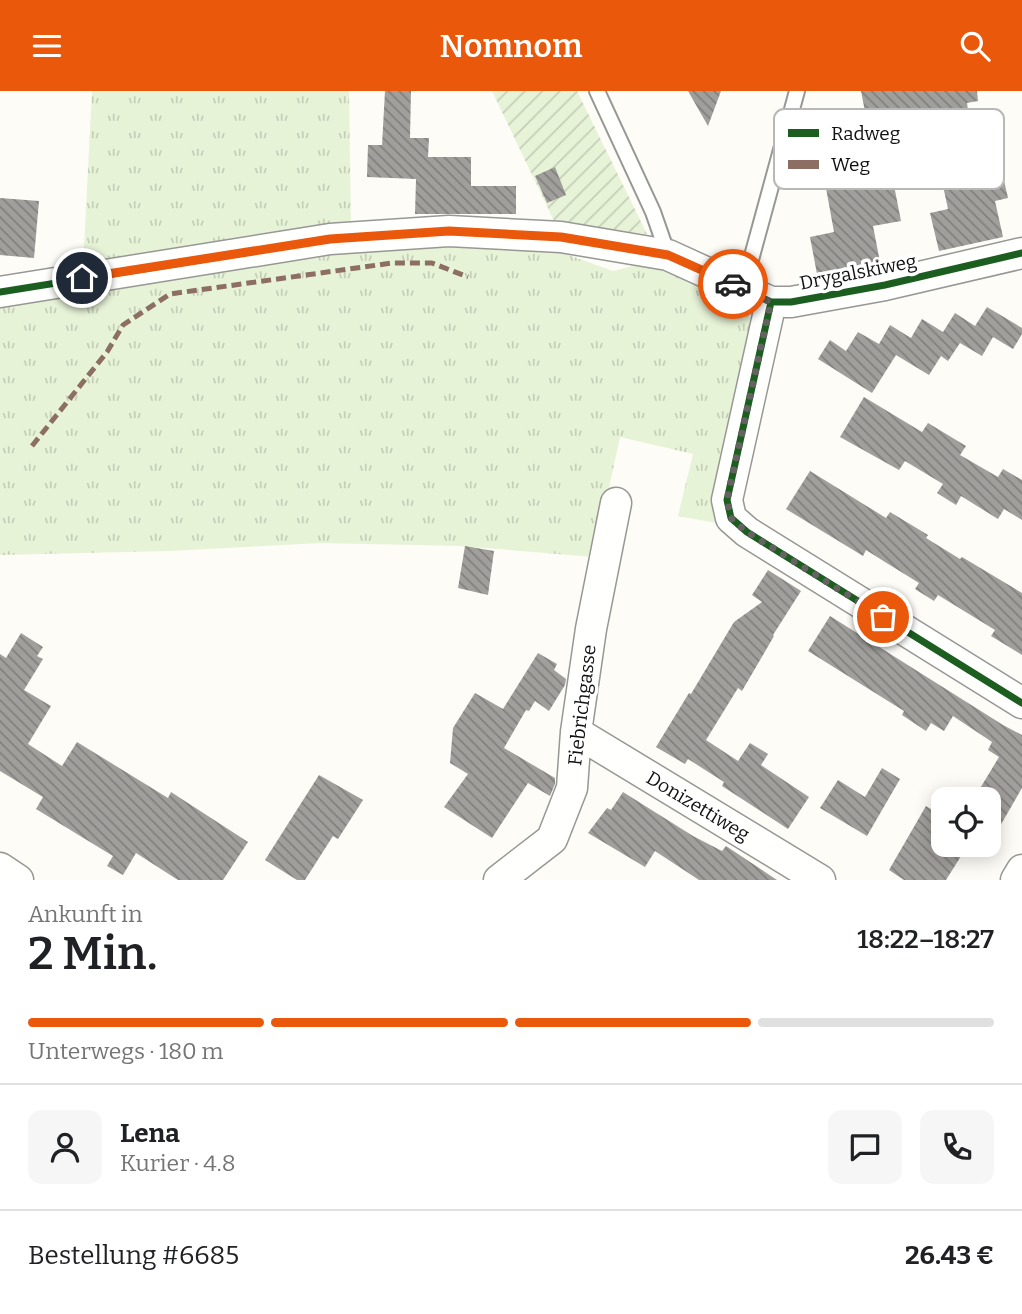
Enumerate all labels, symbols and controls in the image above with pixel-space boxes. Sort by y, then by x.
icon: menu [28,27,66,65]
text: Nomnom [440,27,582,65]
icon: search [956,27,994,65]
legend [774,109,1004,189]
text: Radweg [831,122,901,145]
text: Weg [831,153,870,176]
pin [52,248,112,308]
courier [698,249,768,319]
street label: Drygalskiweg [798,249,919,295]
icon: home [63,259,101,297]
icon: car [714,265,752,303]
pin [853,587,913,647]
icon: bag [864,598,902,636]
street label: Fiebrichgasse [563,643,601,767]
street label: Donizettiweg [642,766,754,846]
map controls [931,787,1001,857]
button: locate [931,787,1001,857]
text: Ankunft in [28,900,143,928]
text: 18:22–18:27 [857,924,994,955]
text: 2 Min. [28,926,157,981]
text: Unterwegs · 180 m [28,1037,223,1065]
button: person [28,1110,102,1184]
button: chat [828,1110,902,1184]
button: phone [920,1110,994,1184]
text: Lena [120,1118,180,1149]
text: Kurier · 4.8 [120,1149,235,1177]
text: Bestellung #6685 [28,1240,239,1271]
text: 26.43 € [905,1240,994,1271]

